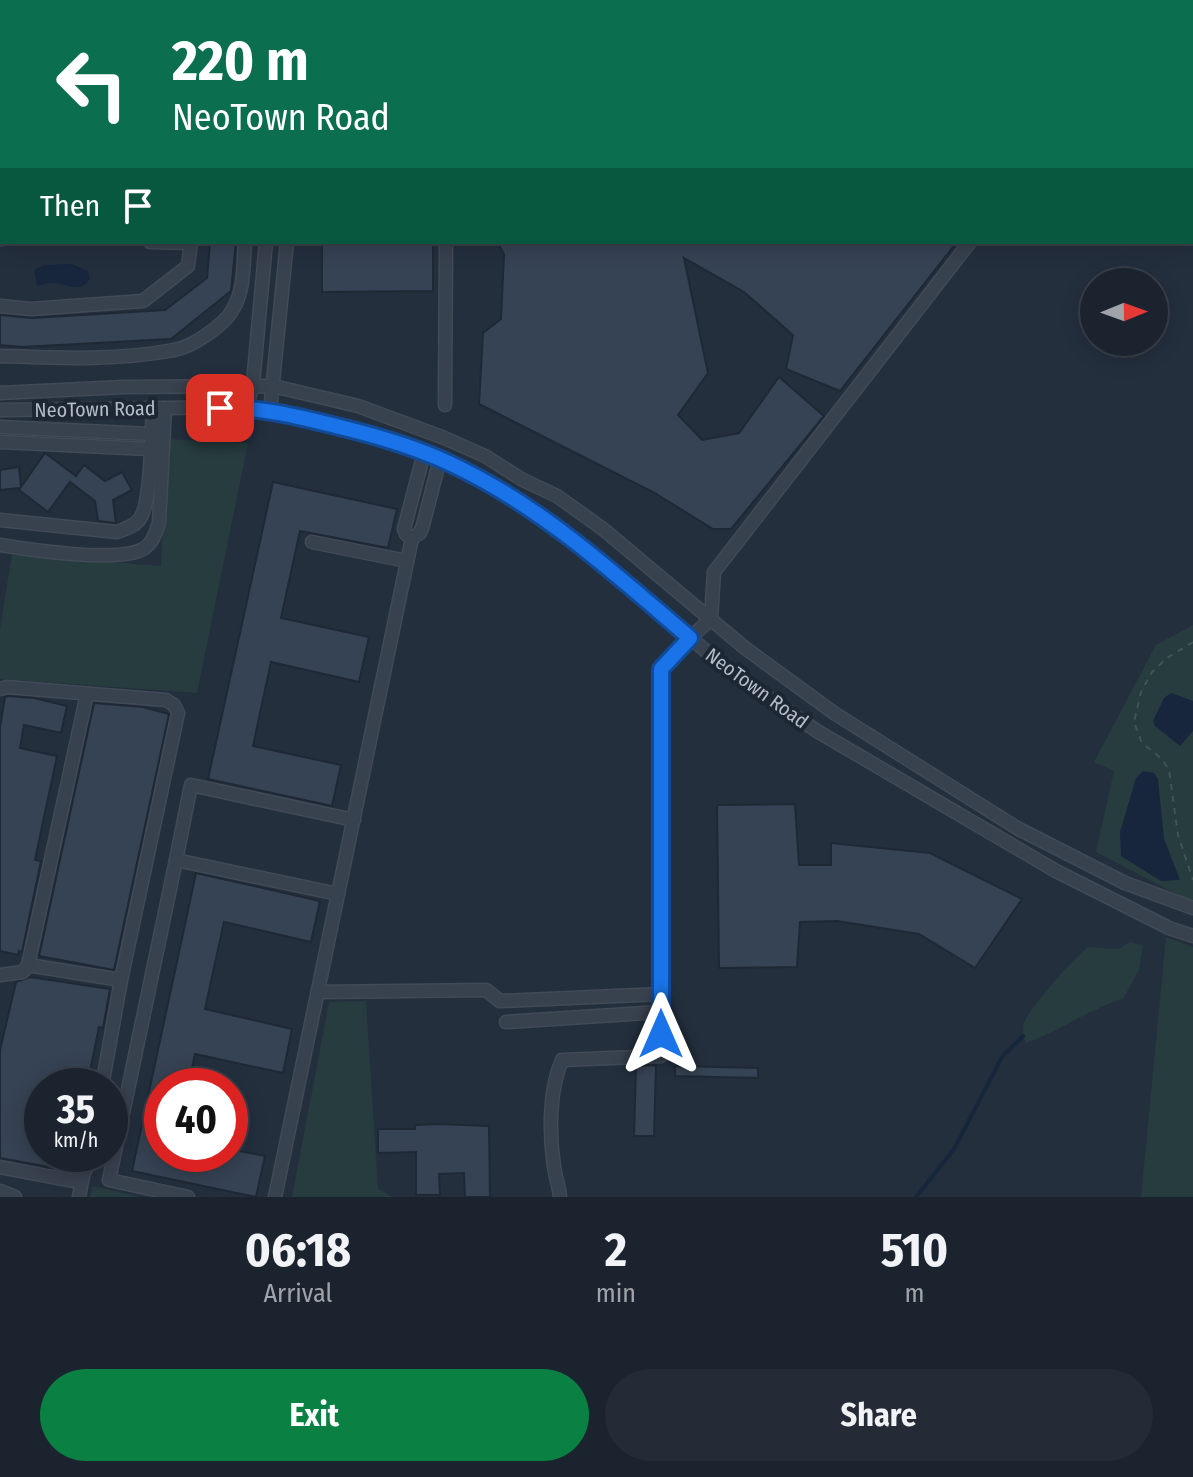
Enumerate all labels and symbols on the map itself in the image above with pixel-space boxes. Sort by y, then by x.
north arrow [1080,268,1168,356]
pin [186,374,254,442]
street label: NeoTown Road [34,396,156,422]
street label: NeoTown Road [701,643,813,733]
position arrow [619,992,703,1076]
speed limit sign: 40 [144,1068,248,1172]

